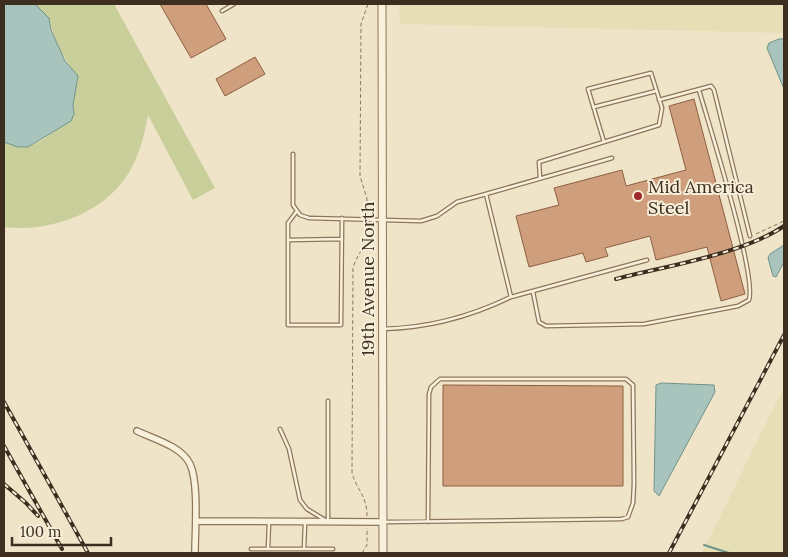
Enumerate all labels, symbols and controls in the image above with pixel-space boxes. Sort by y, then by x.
place label: Mid America Steel [648,175,754,219]
marker: Mid America Steel [632,190,644,202]
street label: 19th Avenue North [356,201,379,357]
scale bar [12,514,111,546]
text: 100 m [20,522,61,541]

